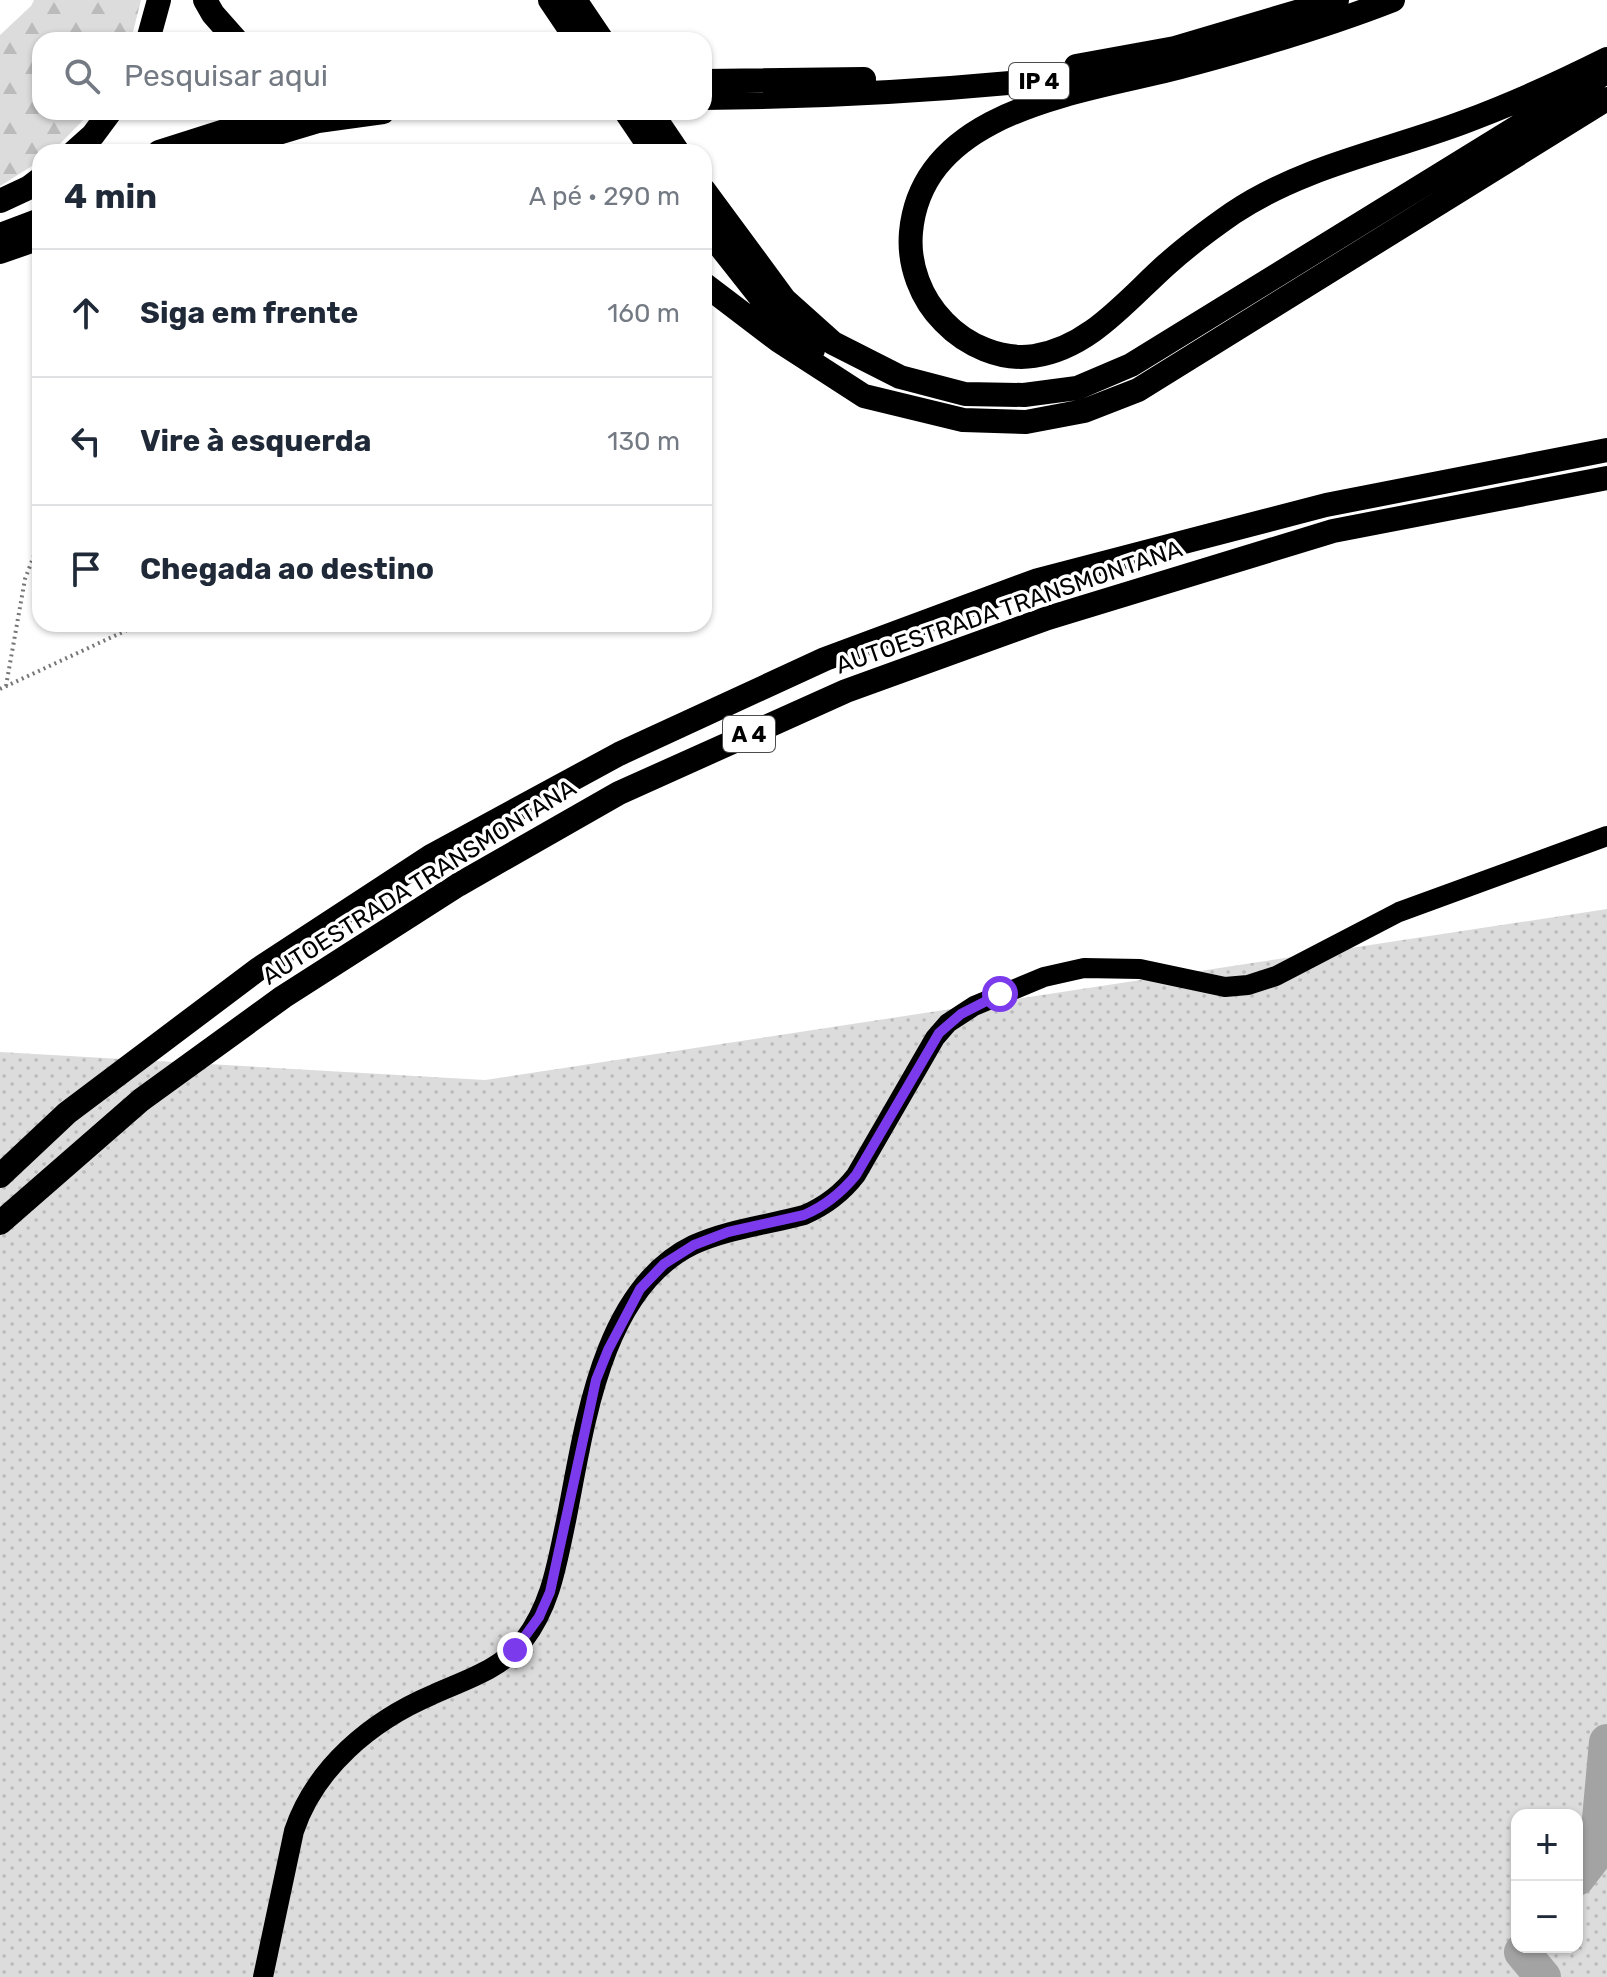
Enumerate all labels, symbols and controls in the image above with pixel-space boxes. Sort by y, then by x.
search box [32,32,712,120]
icon: search [60,54,104,98]
text: Pesquisar aqui [124,58,328,94]
road number: IP 4 [1009,63,1069,99]
text: 4 min [64,176,157,217]
text: A pé · 290 m [529,181,680,212]
icon: ahead [64,291,108,335]
text: Siga em frente [140,295,358,331]
text: 160 m [607,298,680,329]
icon: left [64,419,108,463]
text: Vire à esquerda [140,423,371,459]
text: 130 m [607,426,680,457]
street label: AUTOESTRADA TRANSMONTANA [832,534,1186,680]
icon: arrive [64,547,108,591]
text: Chegada ao destino [140,551,434,587]
road number: A 4 [723,716,775,752]
street label: AUTOESTRADA TRANSMONTANA [257,774,581,990]
route start [982,976,1018,1012]
route end [497,1632,533,1668]
map controls [1511,1809,1583,1953]
button: + [1511,1809,1583,1881]
button: − [1511,1881,1583,1953]

